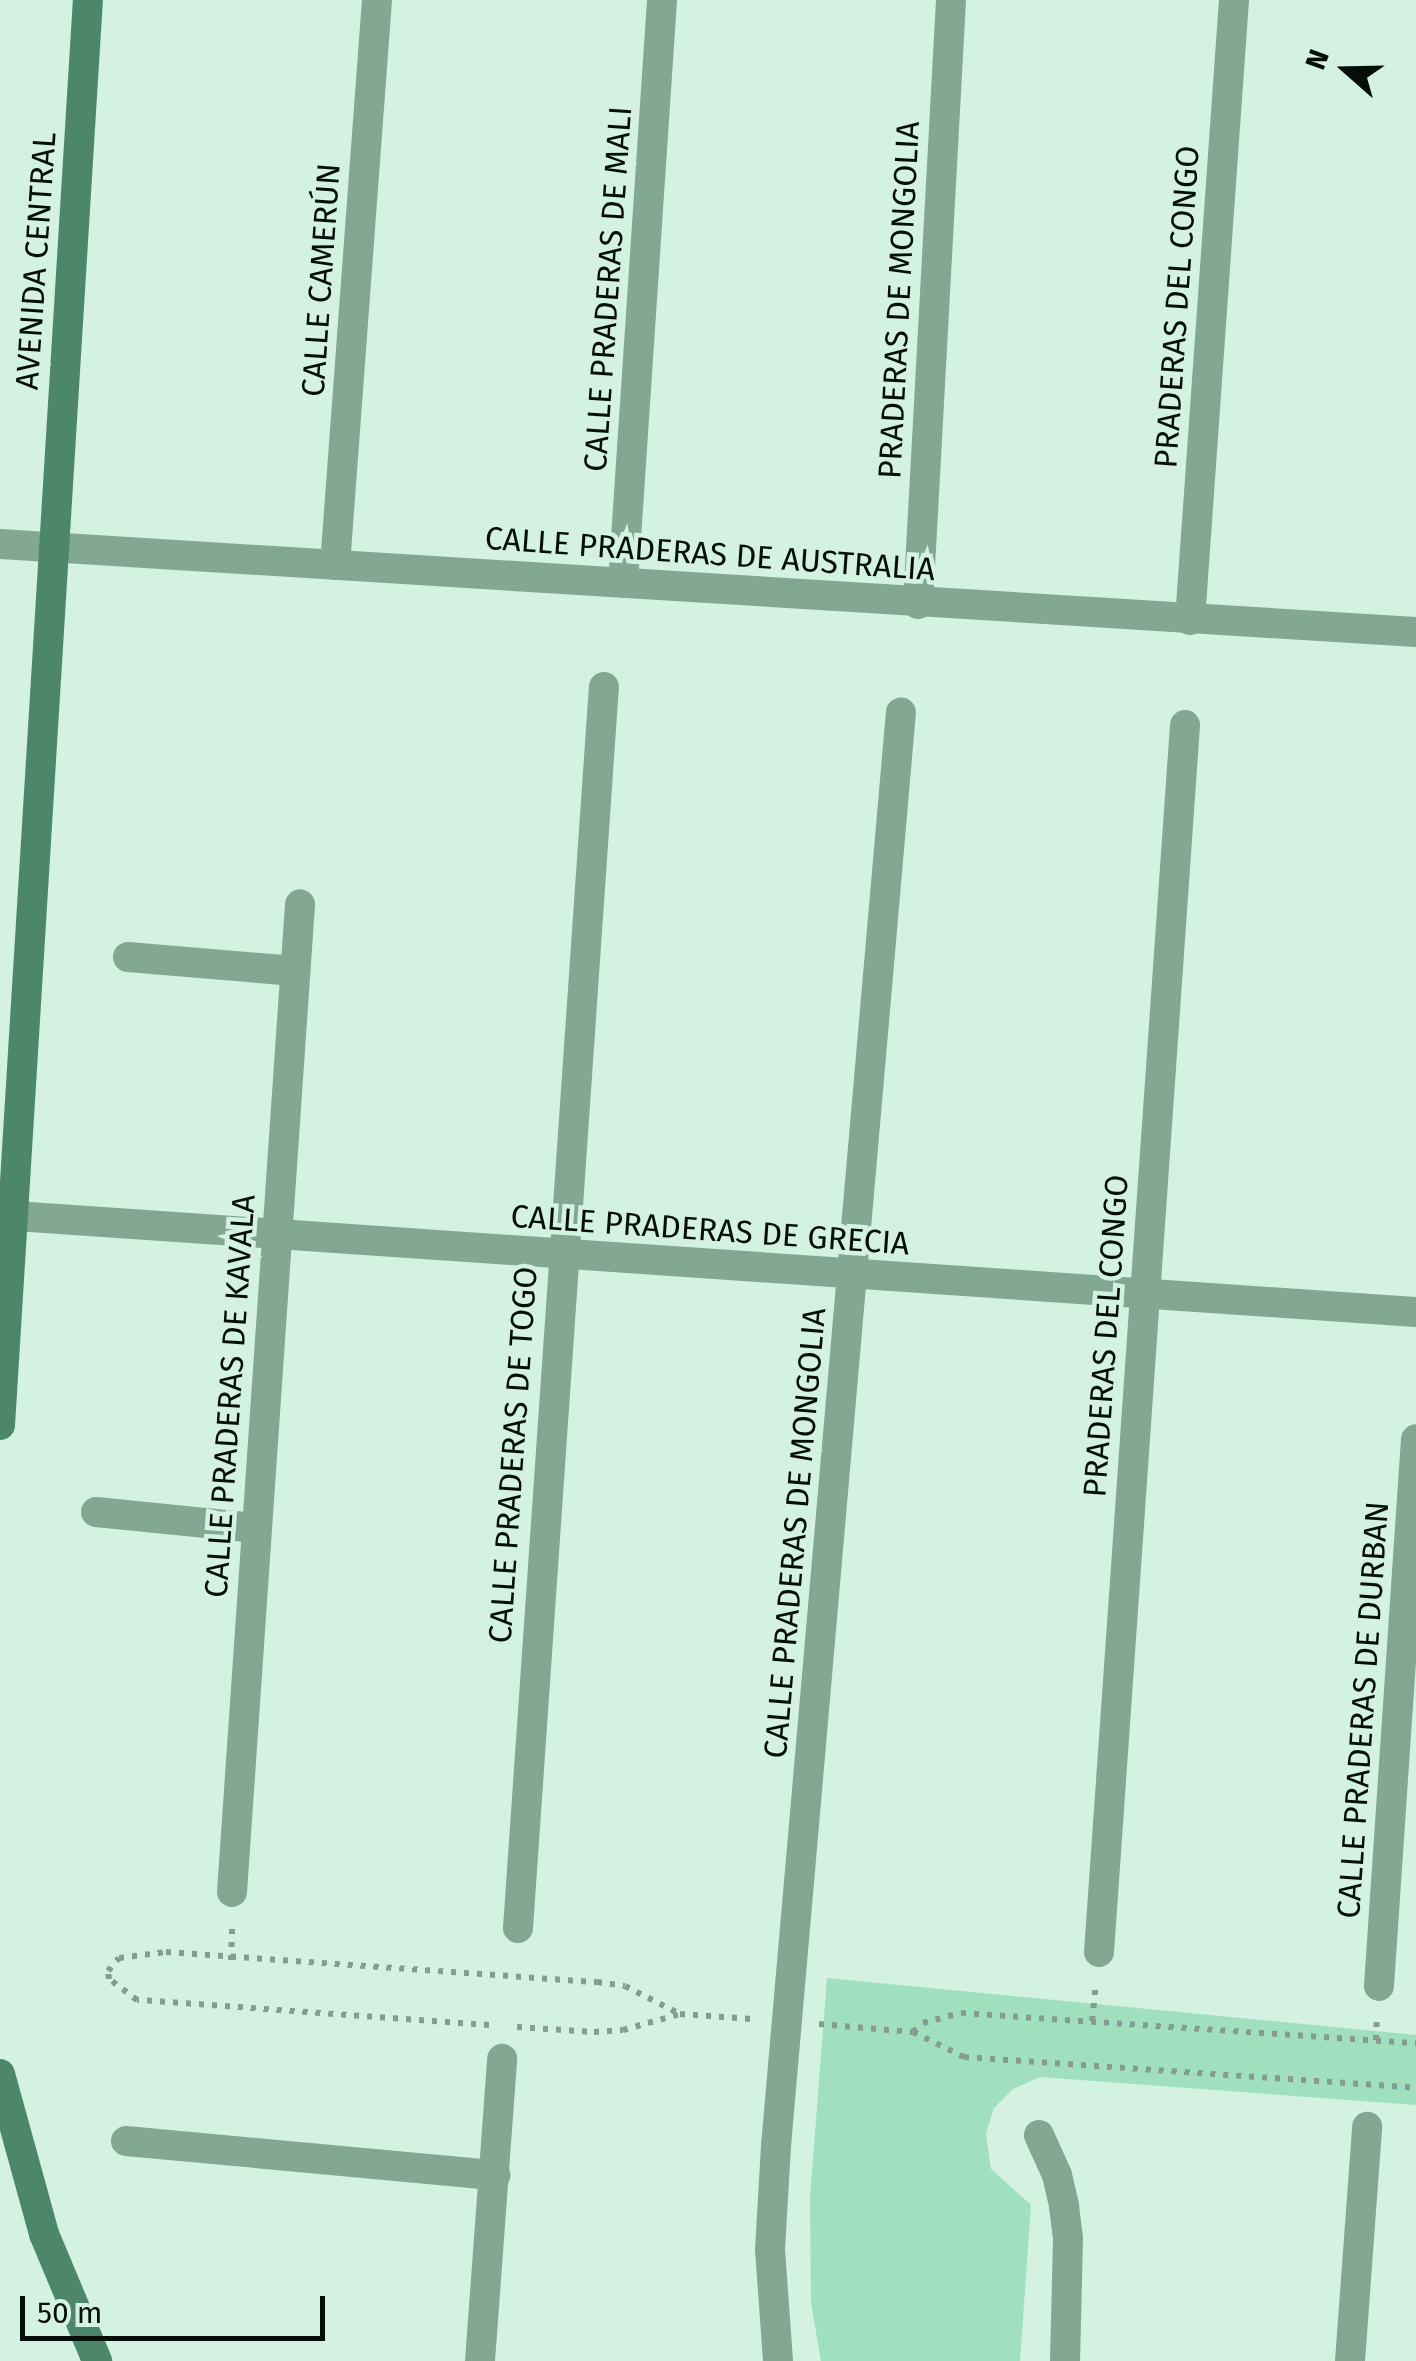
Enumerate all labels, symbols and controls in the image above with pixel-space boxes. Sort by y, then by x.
north arrow [1296,20,1396,120]
text: N [1299,45,1336,74]
street label: CALLE PRADERAS DE MALI [576,105,640,473]
street label: PRADERAS DE MONGOLIA [870,120,928,480]
street label: AVENIDA CENTRAL [8,131,64,391]
street label: PRADERAS DEL CONGO [1147,144,1207,470]
street label: CALLE CAMERÚN [294,162,348,398]
street label: CALLE PRADERAS DE AUSTRALIA [484,519,936,589]
street label: PRADERAS DEL CONGO [1076,1173,1136,1499]
street label: CALLE PRADERAS DE KAVALA [197,1193,263,1599]
street label: CALLE PRADERAS DE GRECIA [509,1197,911,1263]
street label: CALLE PRADERAS DE TOGO [481,1265,545,1645]
street label: CALLE PRADERAS DE MONGOLIA [756,1306,834,1760]
street label: CALLE PRADERAS DE DURBAN [1329,1500,1397,1920]
scale bar [25,2276,330,2338]
text: 50 m [37,2295,102,2331]

